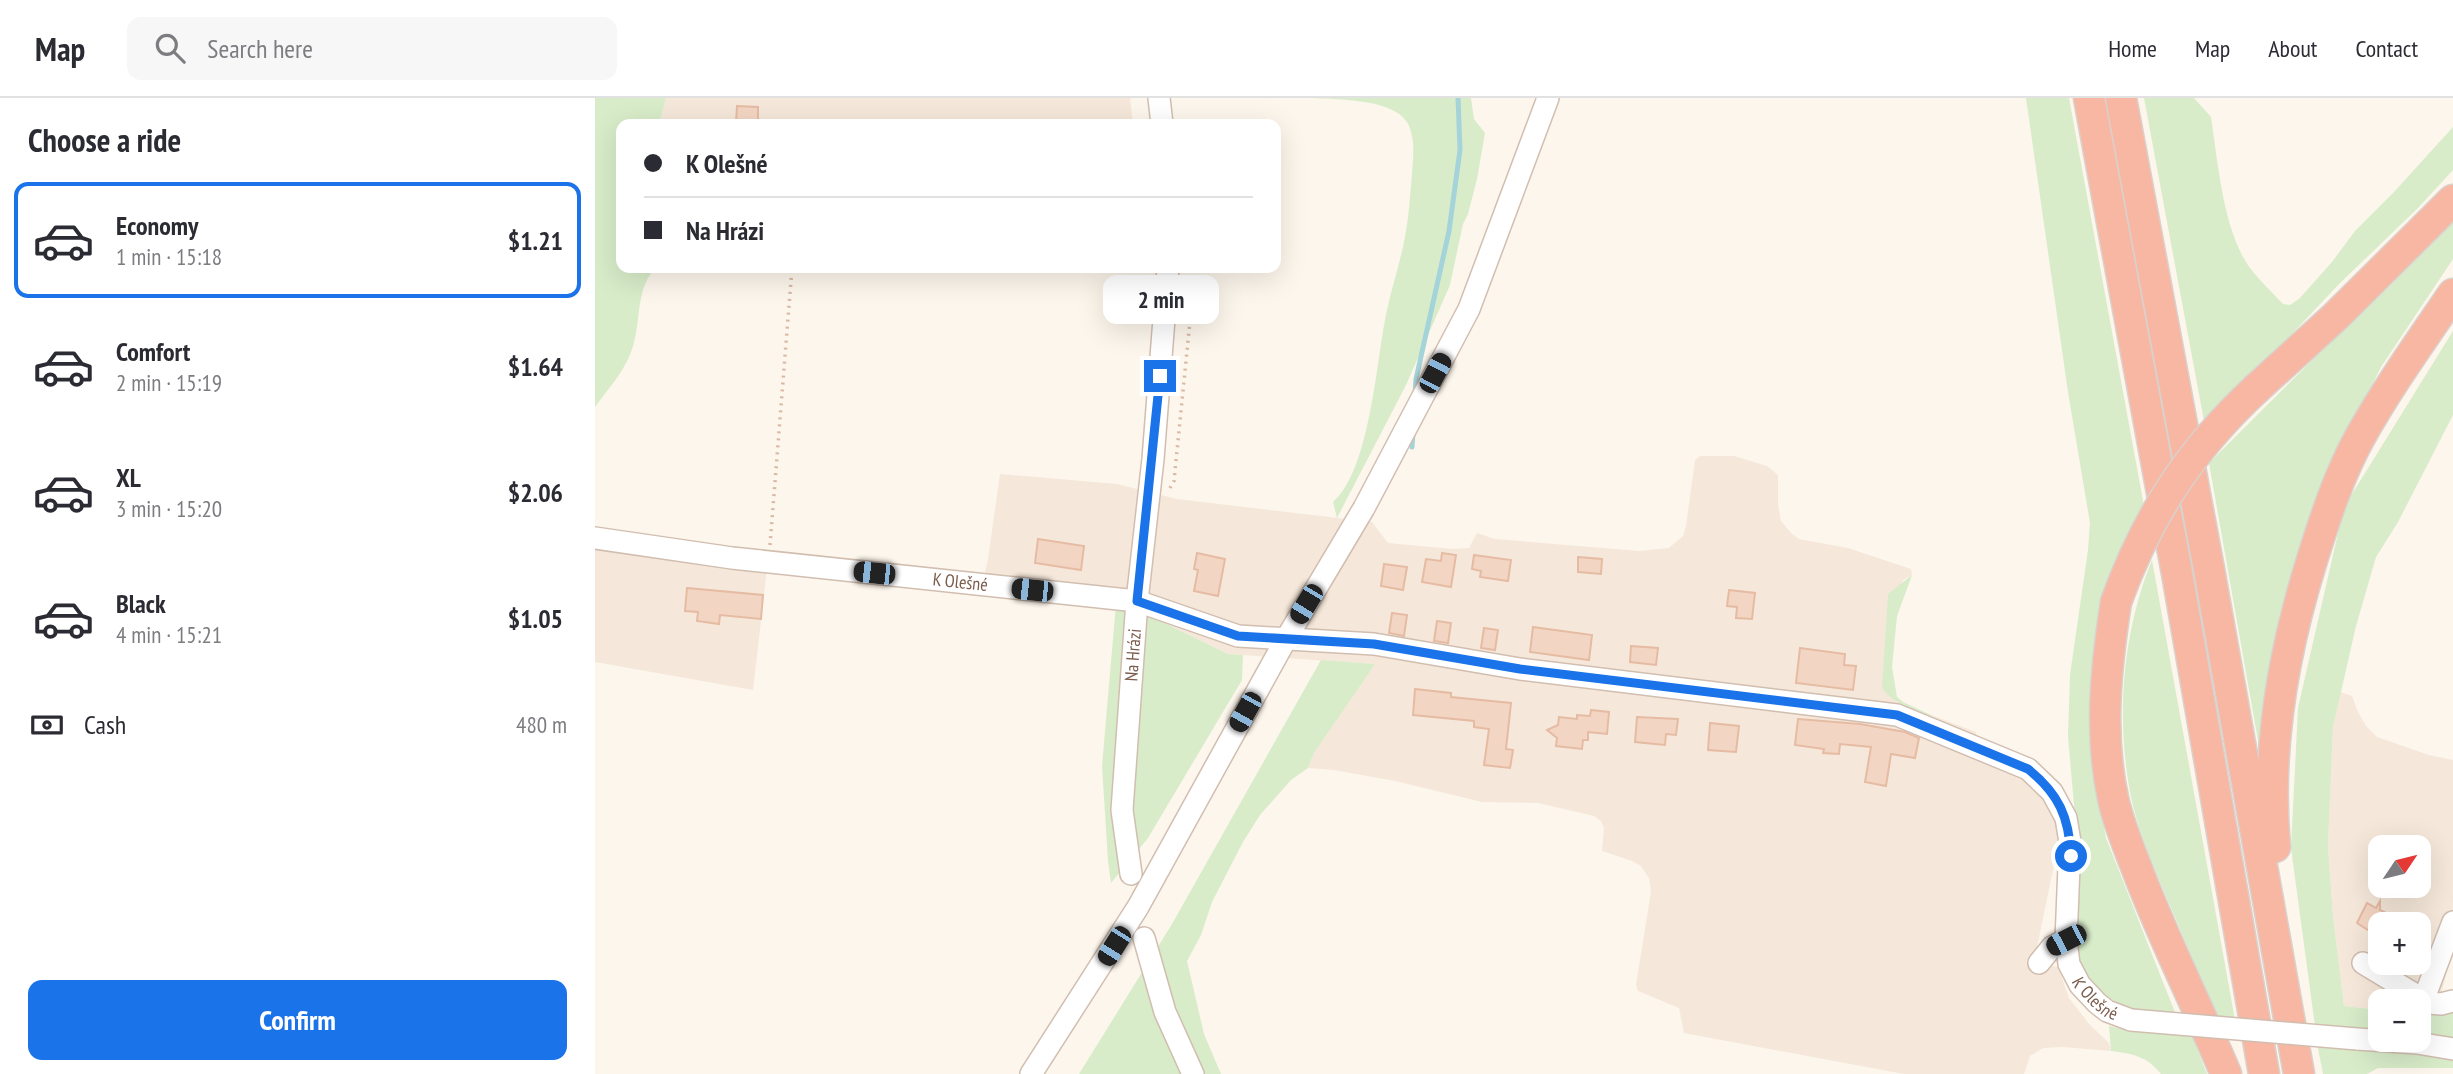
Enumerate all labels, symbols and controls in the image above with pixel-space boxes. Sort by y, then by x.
search box [127,17,617,80]
text: Map [35,27,85,70]
icon: search [151,29,189,67]
text: Search here [207,32,313,65]
text: Home [2108,33,2157,64]
text: Map [2195,33,2230,64]
text: About [2268,33,2317,64]
text: Contact [2355,33,2418,64]
text: Choose a ride [28,119,181,161]
text: K Olešné [686,147,768,180]
icon: car [32,209,95,272]
text: Economy [116,209,198,242]
text: Na Hrázi [686,214,764,247]
text: $1.21 [508,224,563,257]
text: 1 min · 15:18 [116,242,222,271]
callout: 2 min [1102,274,1218,324]
text: 2 min [1138,285,1184,314]
icon: car [32,335,95,398]
text: Comfort [116,335,190,368]
text: $1.64 [508,350,563,383]
car [1416,350,1455,396]
route end [1144,360,1176,392]
text: 2 min · 15:19 [116,368,222,397]
icon: car [32,461,95,524]
text: XL [116,461,141,494]
text: $2.06 [508,476,563,509]
text: 3 min · 15:20 [116,494,222,523]
car [853,560,896,586]
street label: K Olešné [932,567,989,596]
car [1011,577,1054,603]
car [1287,581,1326,627]
icon: car [32,587,95,650]
text: Black [116,587,166,620]
text: $1.05 [508,602,563,635]
text: 4 min · 15:21 [116,620,222,649]
street label: Na Hrázi [1119,628,1146,682]
car [1226,689,1265,735]
icon: cash [28,706,66,744]
text: Cash [84,708,126,741]
text: 480 m [516,710,567,739]
north arrow [2368,835,2431,898]
map controls [2368,835,2431,1052]
route start [2055,840,2087,872]
button: + [2368,912,2431,975]
car [2043,921,2090,959]
car [1094,923,1135,969]
street label: K Olešné [2067,973,2121,1025]
button: Confirm [28,980,567,1060]
button: − [2368,989,2431,1052]

